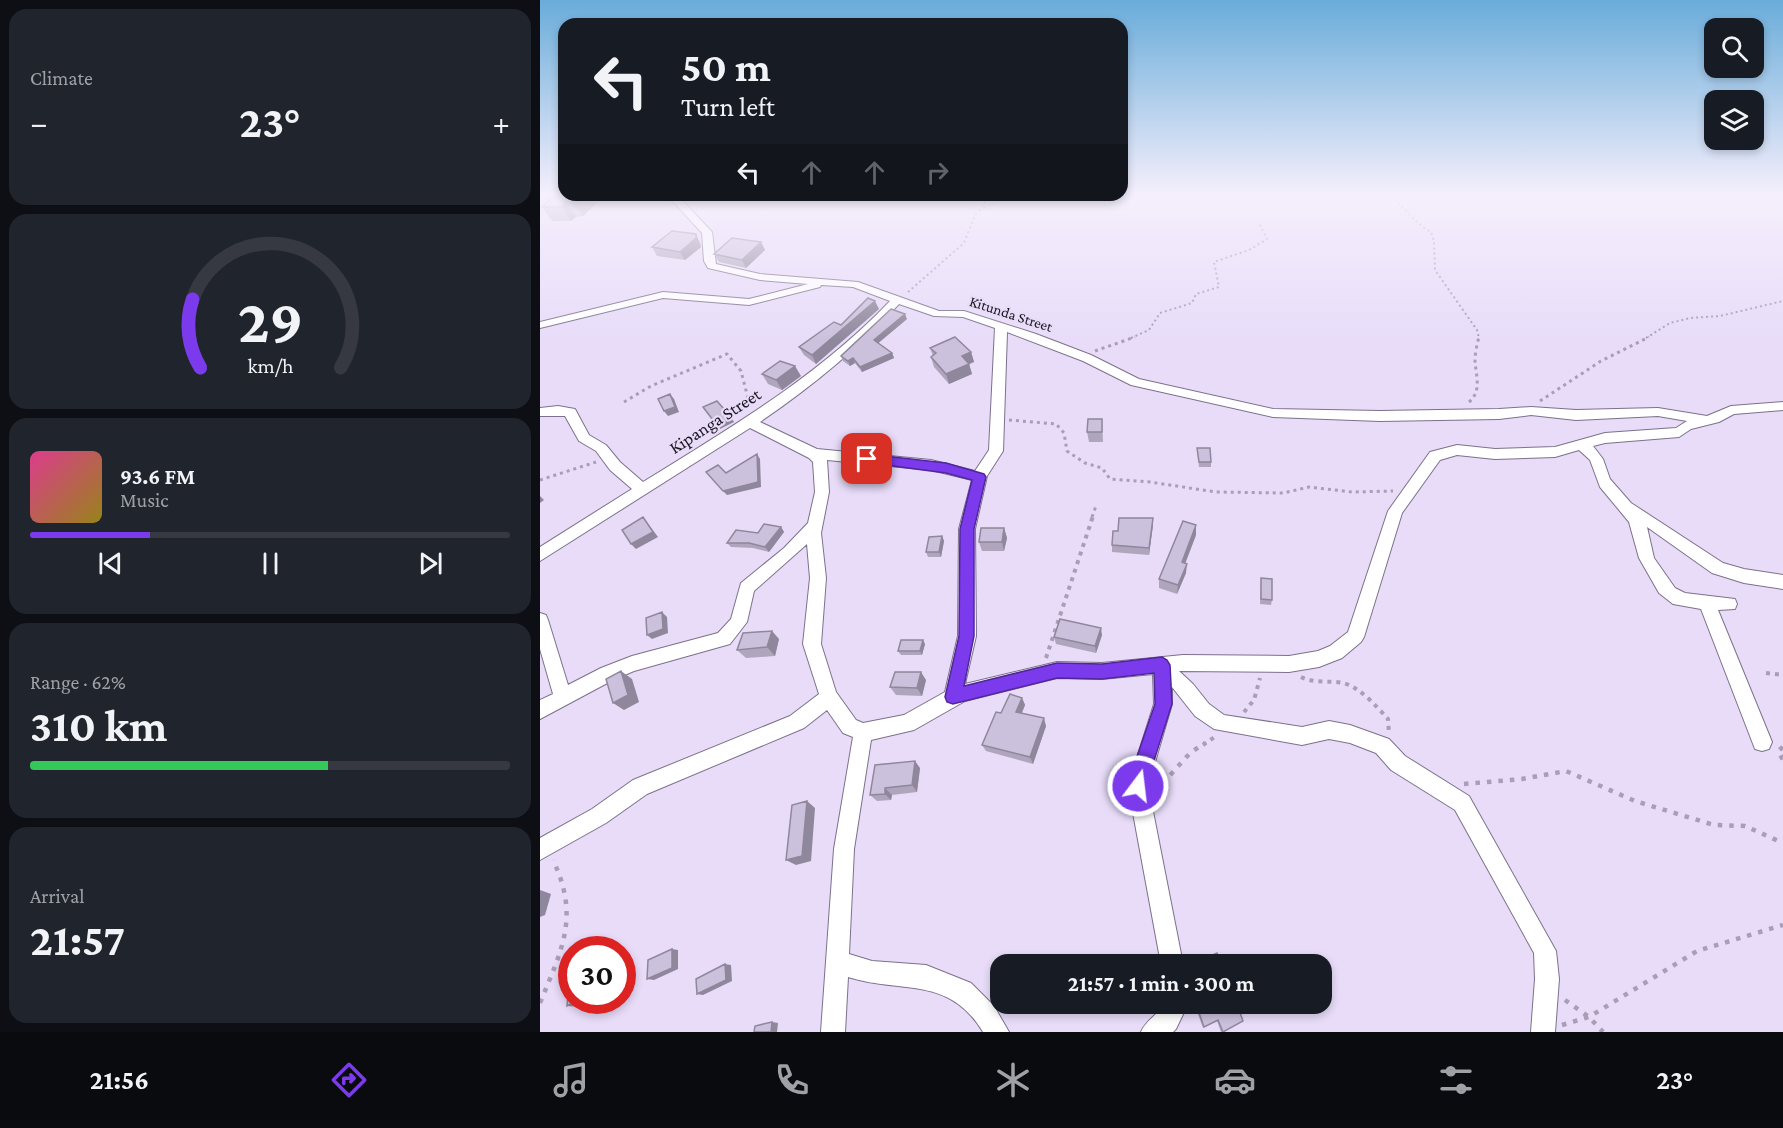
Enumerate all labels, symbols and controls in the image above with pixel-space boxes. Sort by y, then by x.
map controls [1704,18,1764,150]
button: search [1704,18,1764,78]
icon: left [582,42,660,120]
text: 50 m [681,43,771,90]
text: Climate [30,67,93,89]
button: layers [1704,90,1764,150]
text: Turn left [681,92,775,122]
text: 23° [239,97,301,147]
text: − [30,104,47,141]
text: + [493,104,510,141]
icon: left [732,156,765,189]
icon: ahead [795,156,828,189]
icon: ahead [858,156,891,189]
icon: right [921,156,954,189]
text: 29 [237,287,303,356]
street label: Kitunda Street [967,293,1055,335]
text: km/h [247,355,294,379]
street label: Kipanga Street [666,383,765,458]
pin [841,433,892,484]
icon: arrive [850,442,883,475]
text: 93.6 FM [120,464,195,489]
text: Music [120,489,169,511]
icon: previous [94,547,127,580]
icon: pause [254,547,287,580]
icon: next [414,547,447,580]
text: Range · 62% [30,671,126,693]
text: 310 km [30,701,167,751]
position arrow [1106,754,1170,818]
text: Arrival [30,885,84,907]
text: 21:57 [30,915,125,965]
speed limit sign: 30 [558,936,636,1014]
text: 21:57 · 1 min · 300 m [1068,971,1254,996]
icon: directions [328,1059,370,1101]
icon: music [550,1059,592,1101]
icon: phone [771,1059,813,1101]
icon: climate [992,1059,1034,1101]
icon: car [1214,1059,1256,1101]
icon: filters [1435,1059,1477,1101]
text: 21:56 [90,1065,149,1095]
text: 23° [1656,1065,1693,1095]

